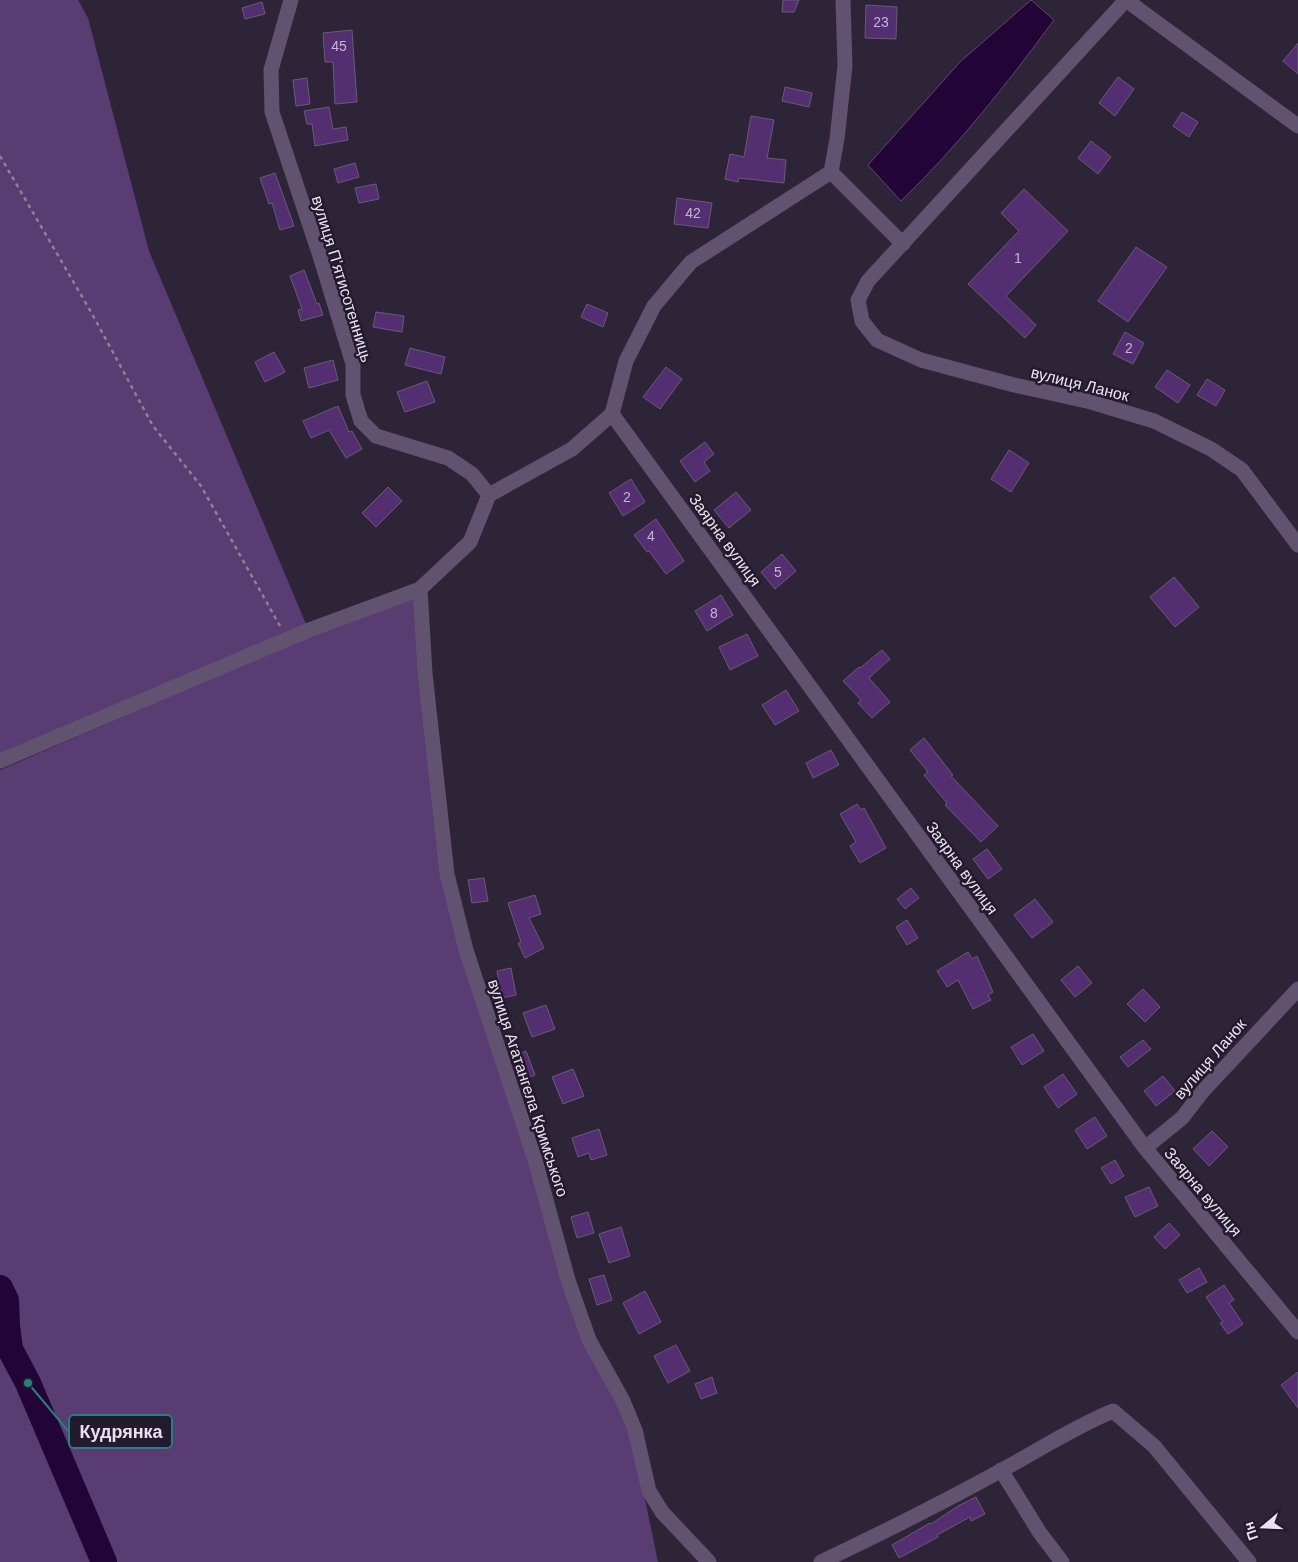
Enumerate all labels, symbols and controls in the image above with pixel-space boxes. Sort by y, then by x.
house number: 23 [873,14,889,30]
house number: 45 [331,38,347,54]
street label: вулиця Пʼятисотенниць [309,194,375,364]
house number: 42 [685,205,701,221]
house number: 1 [1014,250,1022,266]
house number: 2 [1125,340,1133,356]
street label: вулиця Ланок [1029,364,1132,405]
house number: 2 [623,489,631,505]
street label: Заярна вулиця [686,490,764,590]
house number: 4 [647,528,655,544]
house number: 5 [774,564,782,580]
house number: 8 [710,605,718,621]
street label: Заярна вулиця [923,818,1001,918]
street label: вулиця Агатангела Кримського [485,977,571,1199]
street label: вулиця Ланок [1171,1015,1250,1102]
street label: Заярна вулиця [1161,1144,1245,1240]
callout: Кудрянка [69,1415,172,1448]
text: Кудрянка [79,1422,164,1442]
north arrow [1238,1502,1288,1552]
text: Пн [1240,1520,1261,1543]

